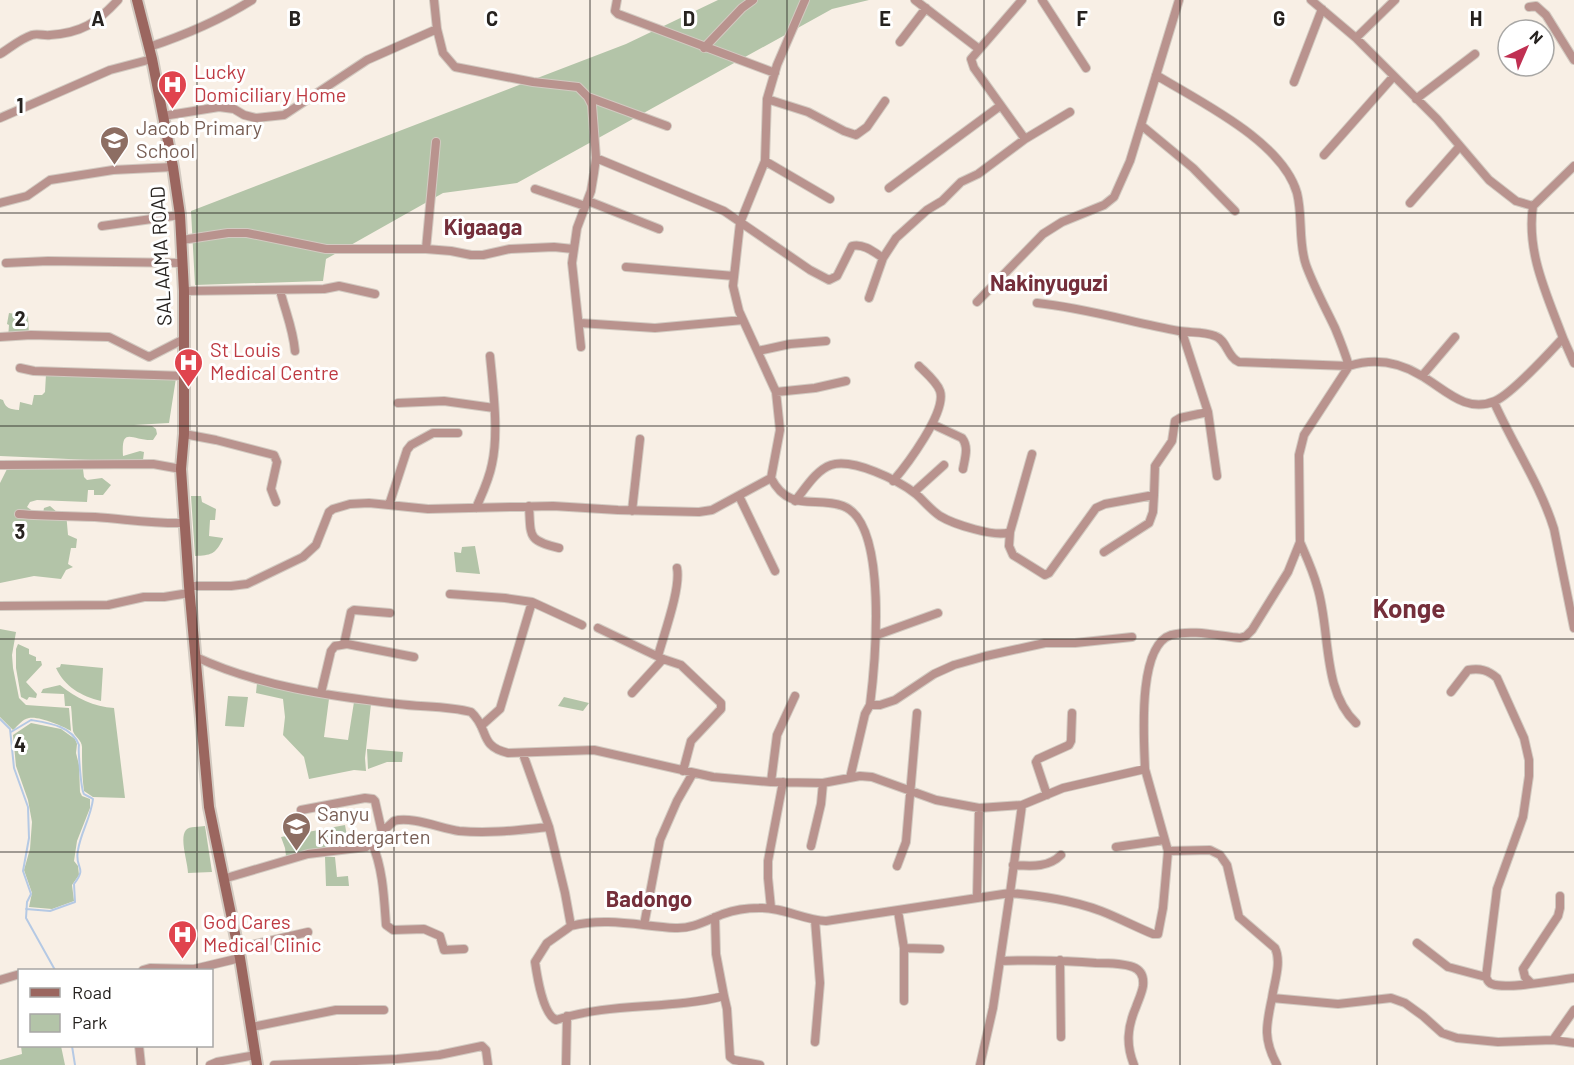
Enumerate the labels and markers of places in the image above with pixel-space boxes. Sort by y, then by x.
place label: Lucky Domiciliary Home [194,59,346,106]
hospital icon: Lucky Domiciliary Home [157,68,189,110]
place label: Jacob Primary School [136,115,262,162]
school or university icon: Jacob Primary School [99,124,131,166]
place label: St Louis Medical Centre [210,337,339,384]
hospital icon: St Louis Medical Centre [173,346,205,388]
place label: Sanyu Kindergarten [317,801,430,848]
school or university icon: Sanyu Kindergarten [280,810,312,852]
place label: God Cares Medical Clinic [203,909,321,956]
hospital icon: God Cares Medical Clinic [166,918,198,960]

